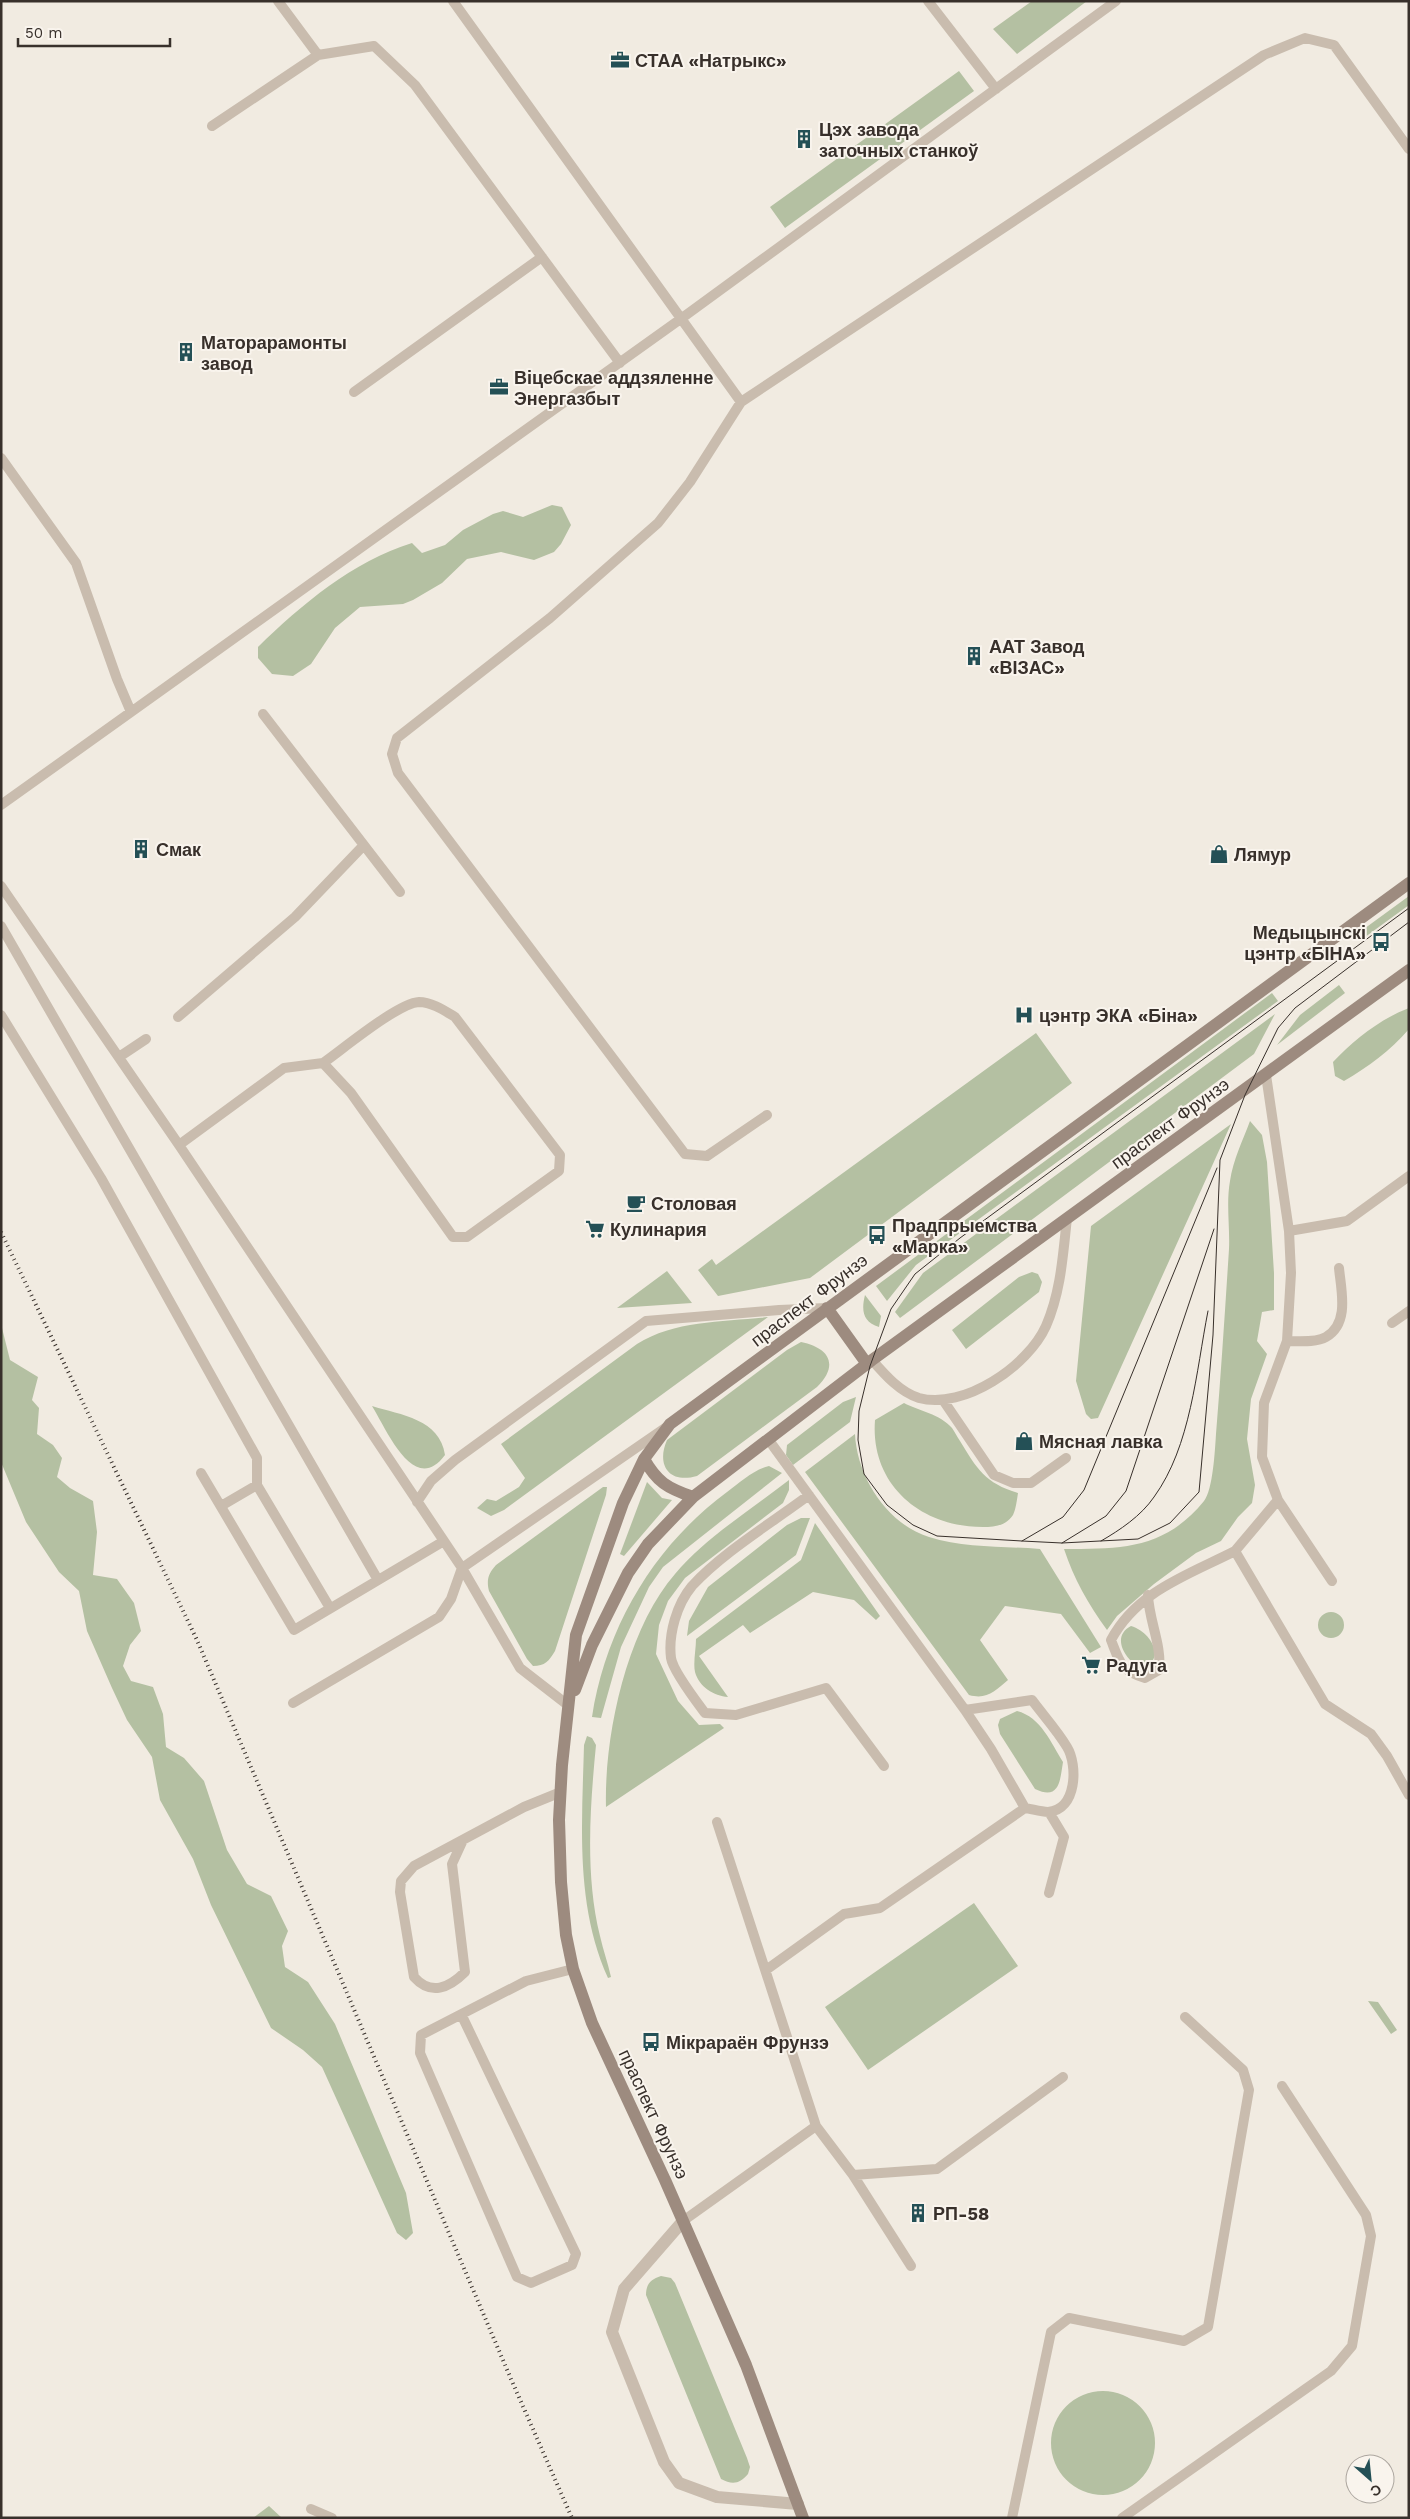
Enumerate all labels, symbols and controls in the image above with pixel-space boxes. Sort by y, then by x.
scale bar [18,15,170,47]
text: 50 m [25,24,62,42]
office icon: СТАА «Натрыкс» [609,49,631,71]
place label: СТАА «Натрыкс» [635,50,787,71]
place label: Цэх завода заточных станкоў [819,119,978,161]
building icon: Цэх завода заточных станкоў [793,128,815,150]
place label: Маторарамонты завод [201,332,347,374]
building icon: Маторарамонты завод [175,341,197,363]
place label: Віцебскае аддзяленне Энергазбыт [514,367,713,409]
office icon: Віцебскае аддзяленне Энергазбыт [488,376,510,398]
place label: ААТ Завод «ВІЗАС» [989,636,1085,678]
building icon: ААТ Завод «ВІЗАС» [963,645,985,667]
building icon: Смак [130,838,152,860]
place label: Смак [156,839,202,860]
shop icon: Лямур [1208,843,1230,865]
place label: Лямур [1234,844,1291,865]
place label: Медыцынскі цэнтр «БІНА» [1244,922,1366,964]
bus stop icon: Медыцынскі цэнтр «БІНА» [1370,931,1392,953]
hospital icon: цэнтр ЭКА «Біна» [1013,1004,1035,1026]
place label: цэнтр ЭКА «Біна» [1039,1005,1198,1026]
street label: праспект Фрунзэ [1107,1073,1233,1173]
cafe icon: Столовая [625,1192,647,1214]
place label: Столовая [651,1193,737,1214]
place label: Прадпрыемства «Марка» [892,1215,1038,1257]
supermarket icon: Кулинария [584,1218,606,1240]
place label: Кулинария [610,1219,707,1240]
bus stop icon: Прадпрыемства «Марка» [866,1224,888,1246]
street label: праспект Фрунзэ [746,1249,872,1351]
shop icon: Мясная лавка [1013,1430,1035,1452]
place label: Мясная лавка [1039,1431,1164,1452]
supermarket icon: Радуга [1080,1654,1102,1676]
place label: Радуга [1106,1655,1168,1676]
bus stop icon: Мікрараён Фрунзэ [640,2031,662,2053]
place label: Мікрараён Фрунзэ [666,2032,829,2053]
street label: праспект Фрунзэ [615,2046,693,2182]
building icon: РП-58 [907,2202,929,2224]
place label: РП-58 [933,2203,989,2224]
north arrow [1345,2454,1395,2504]
text: С [1368,2481,1384,2500]

